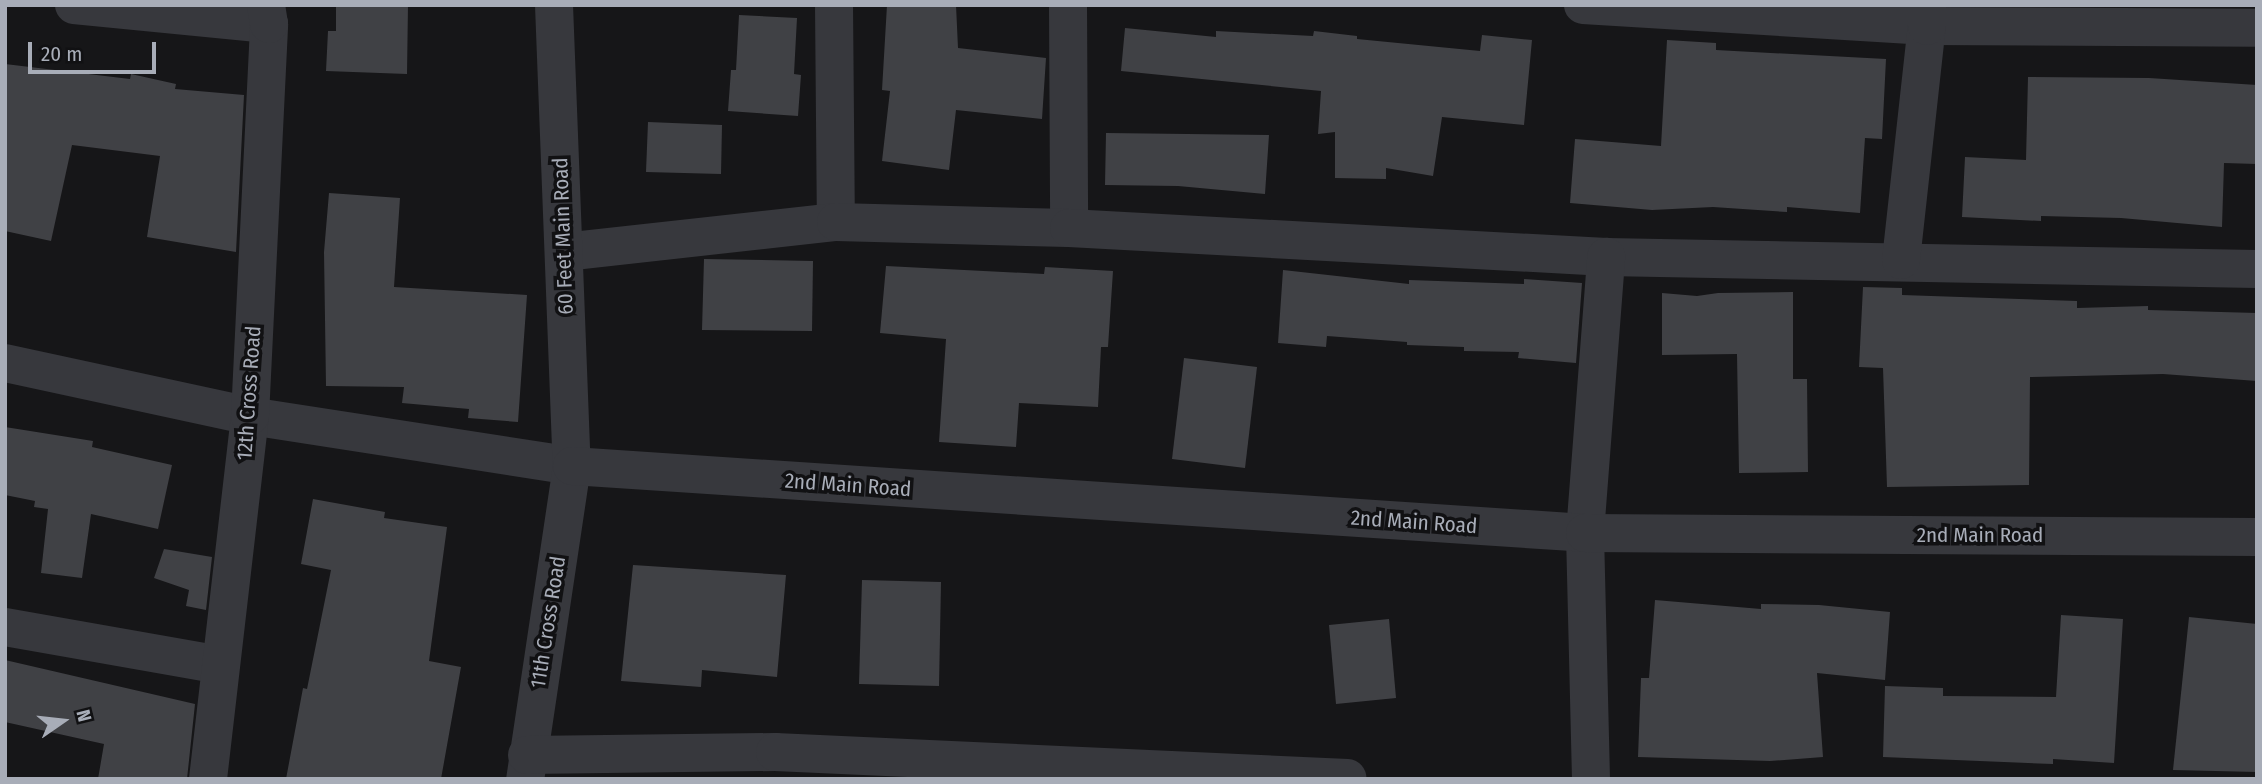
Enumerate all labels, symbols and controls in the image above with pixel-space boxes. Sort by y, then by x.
scale bar [32,28,159,72]
text: 20 m [41,41,82,67]
street label: 60 Feet Main Road [548,157,578,315]
street label: 12th Cross Road [232,325,266,461]
street label: 2nd Main Road [784,468,912,502]
street label: 2nd Main Road [1350,505,1478,539]
street label: 2nd Main Road [1917,522,2043,548]
street label: 11th Cross Road [525,554,571,690]
north arrow [28,686,98,756]
text: N [71,707,96,724]

